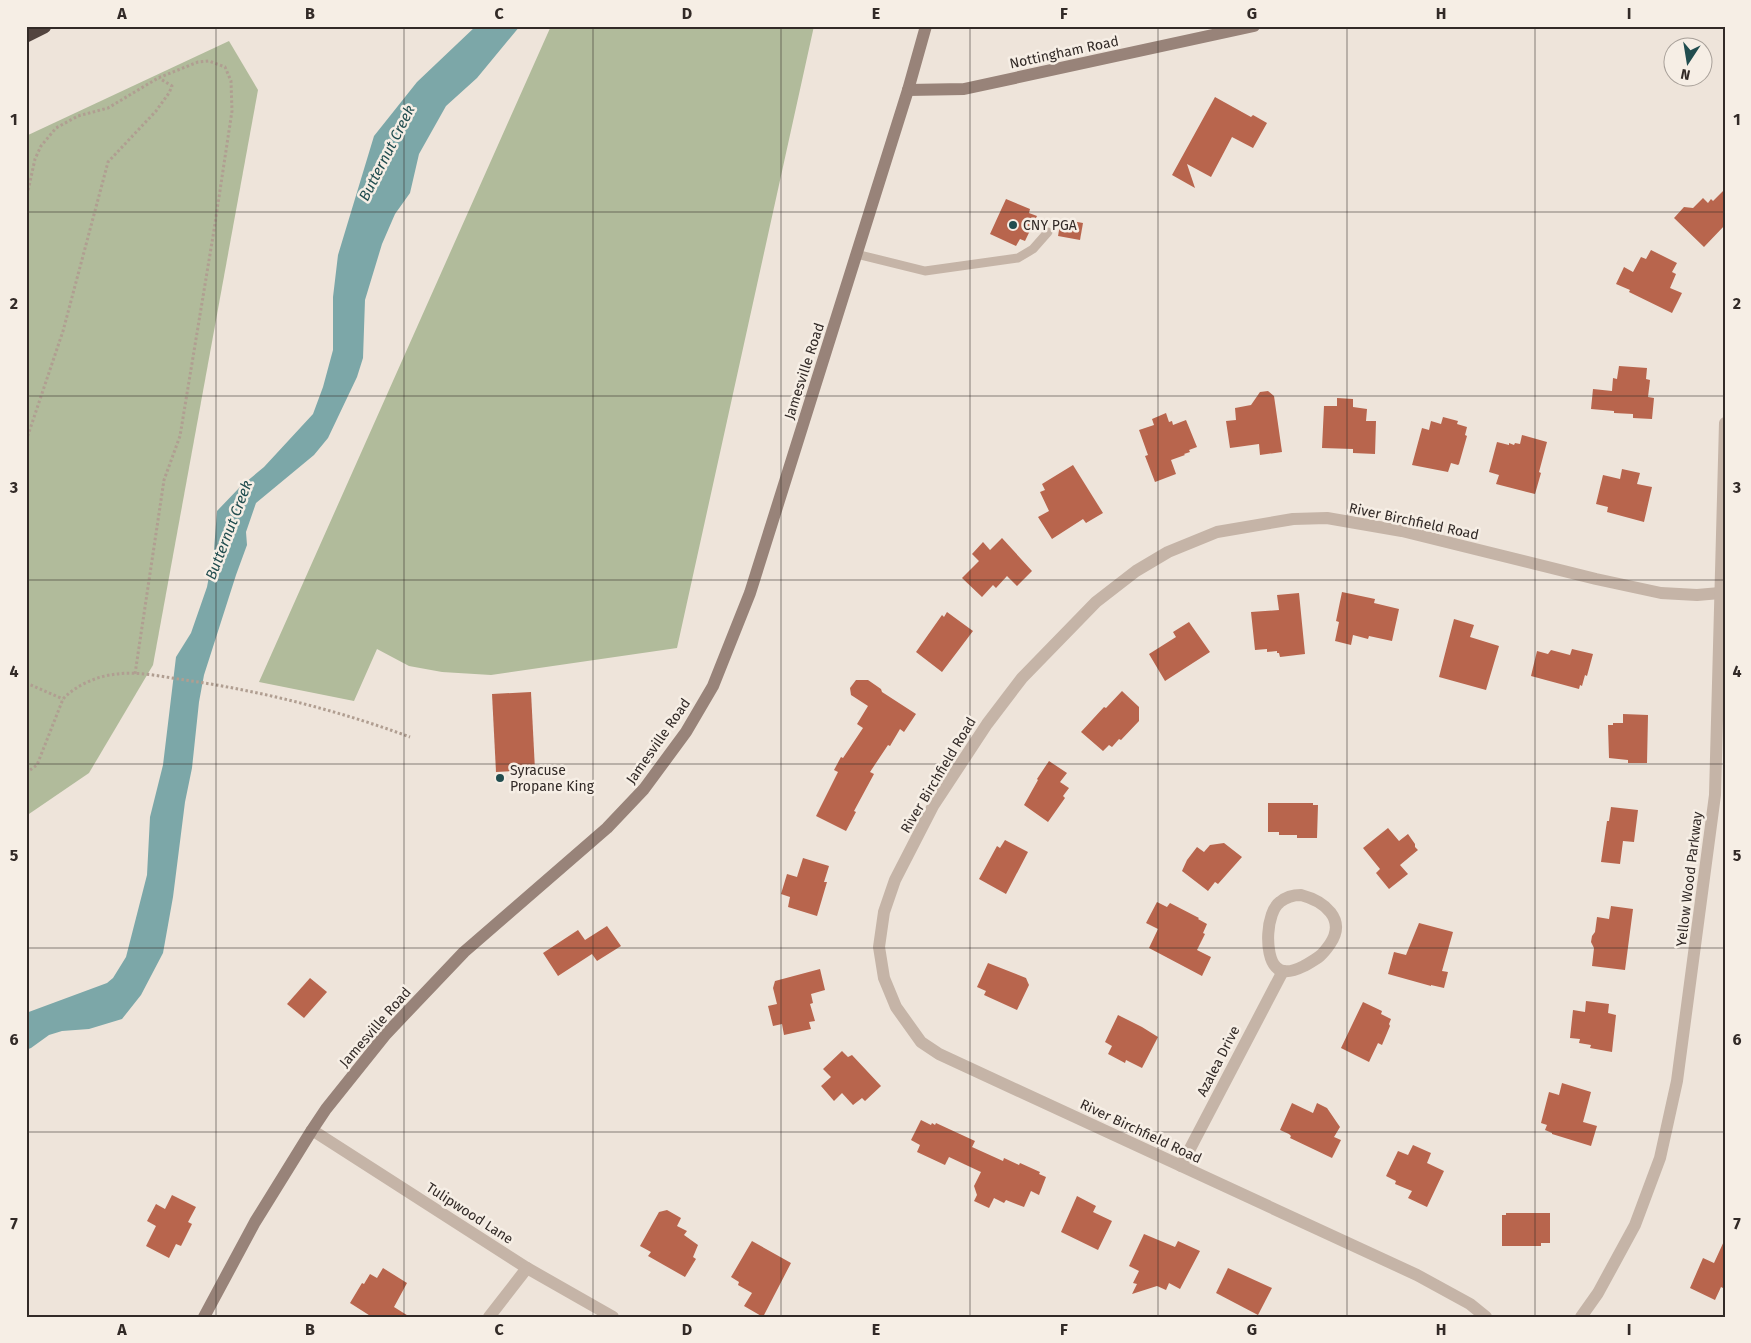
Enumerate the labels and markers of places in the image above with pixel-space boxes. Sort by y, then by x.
place label: CNY PGA [1023,217,1077,234]
marker: CNY PGA [1007,219,1019,231]
place label: Syracuse Propane King [510,762,595,795]
marker: Syracuse Propane King [494,772,506,784]

